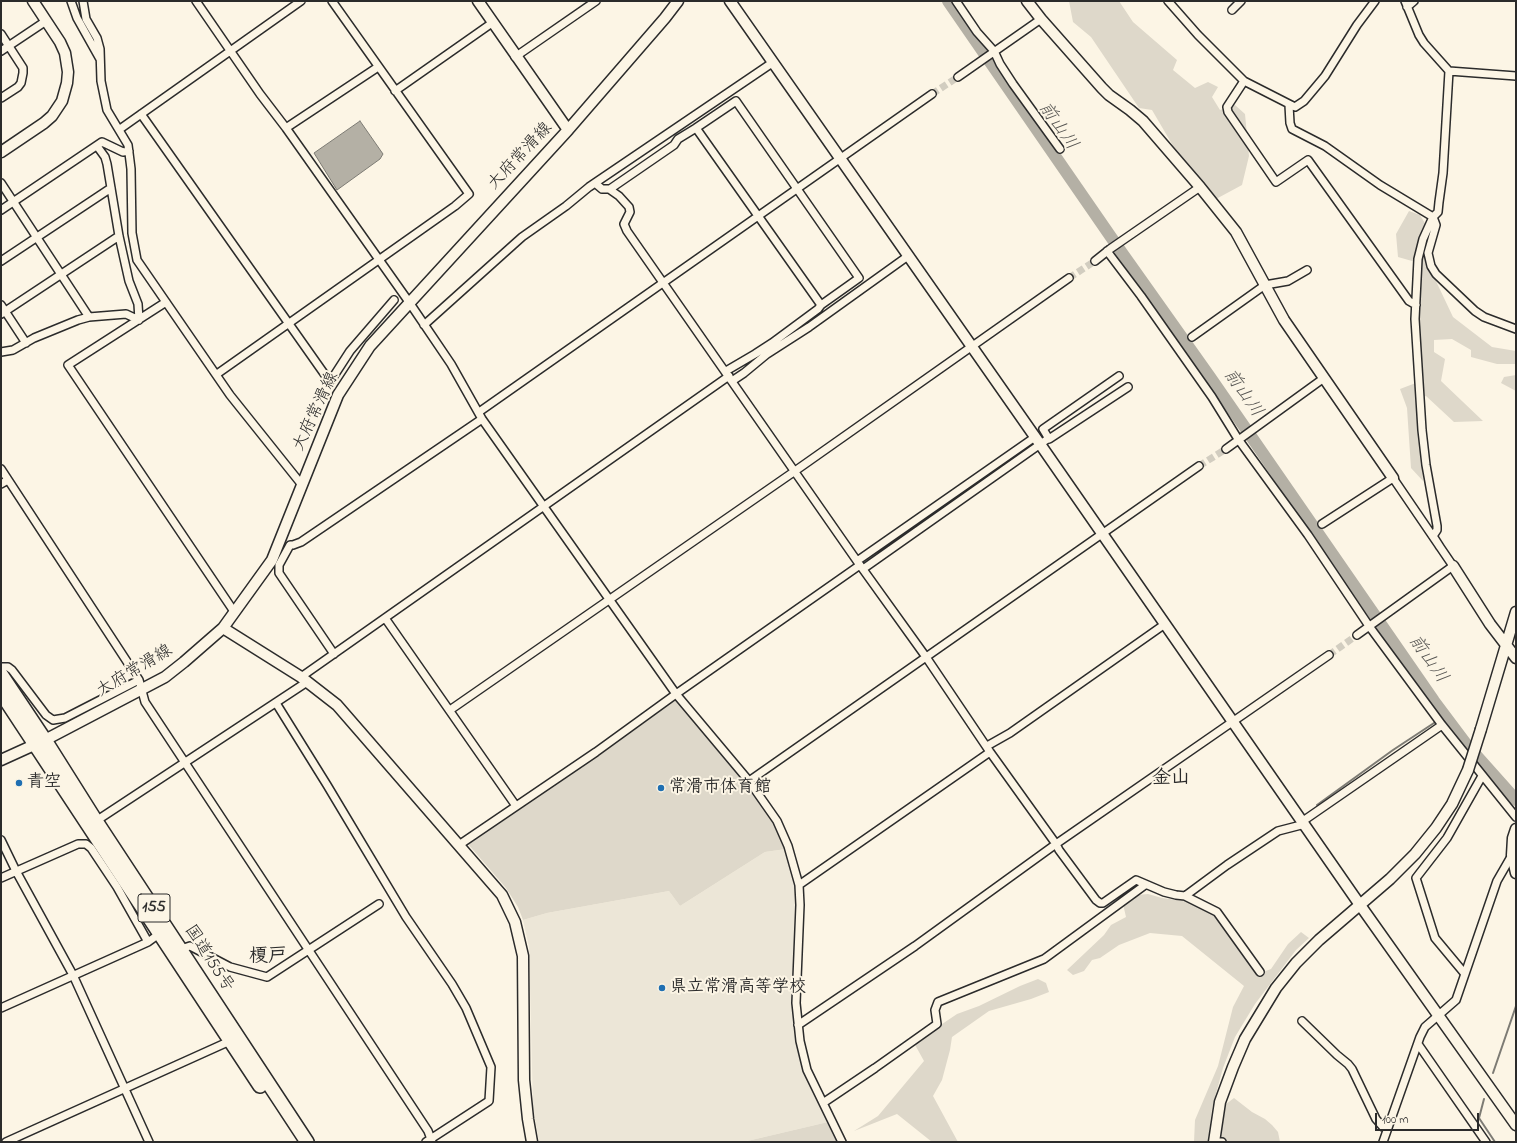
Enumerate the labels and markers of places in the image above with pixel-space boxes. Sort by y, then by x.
place label: 青空 [27,773,61,793]
marker: 青空 [14,778,24,788]
place label: 常滑市体育館 [669,778,771,798]
marker: 常滑市体育館 [656,783,666,793]
place label: 県立常滑高等学校 [670,978,806,998]
marker: 県立常滑高等学校 [657,983,667,993]

